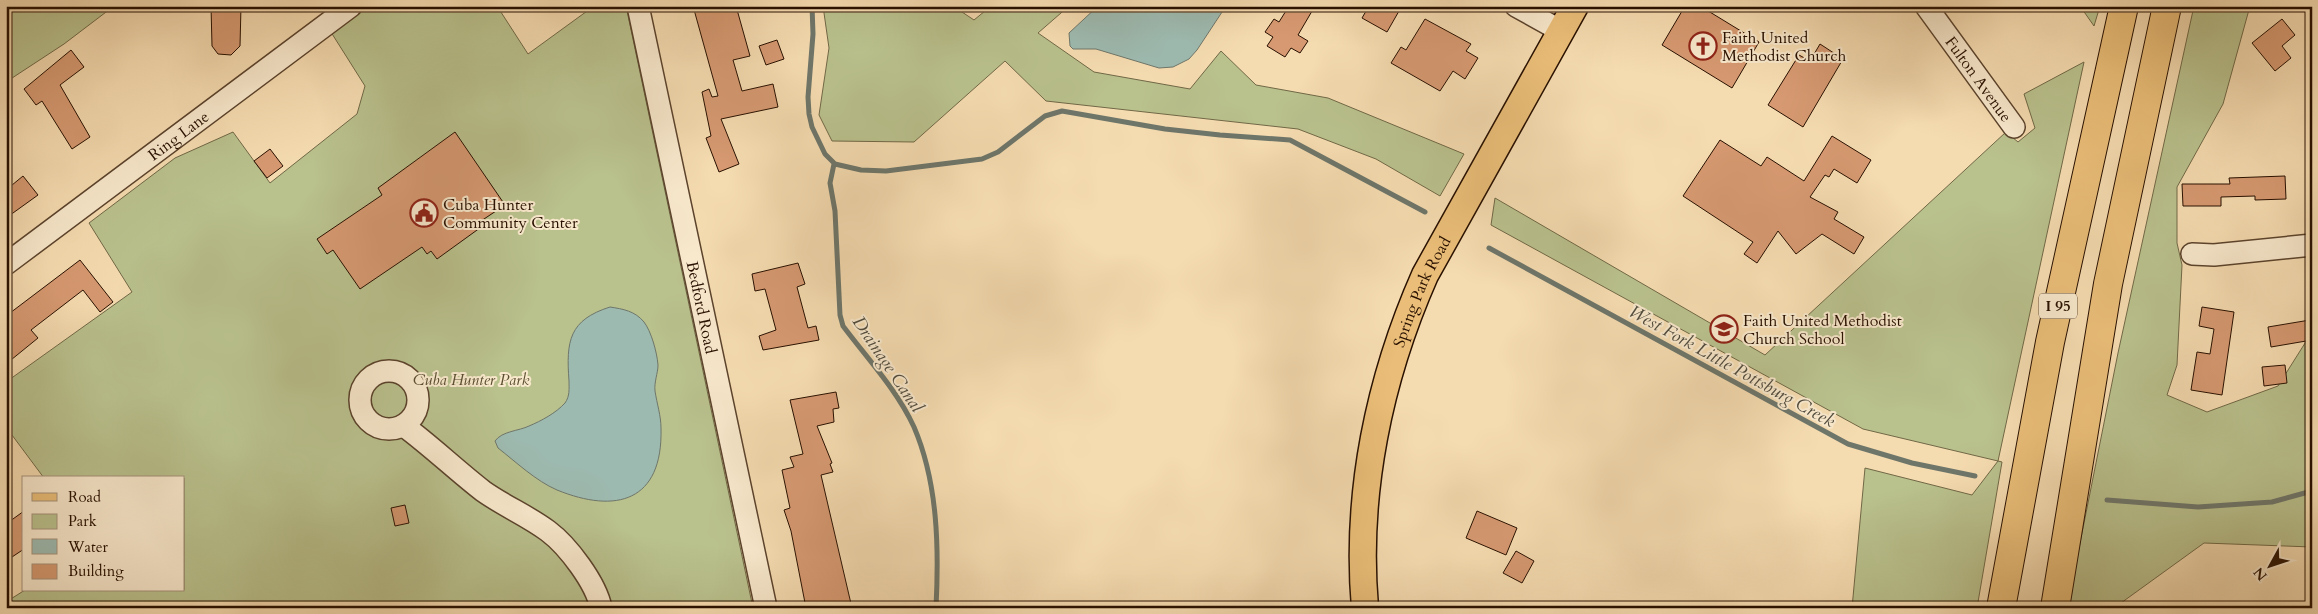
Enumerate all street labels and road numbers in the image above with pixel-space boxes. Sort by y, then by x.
street label: Fulton Avenue [1940,32,2017,127]
street label: Ring Lane [144,106,214,166]
street label: Spring Park Road [1388,232,1457,350]
street label: Bedford Road [681,259,722,356]
road number: I 95 [2039,294,2077,318]

